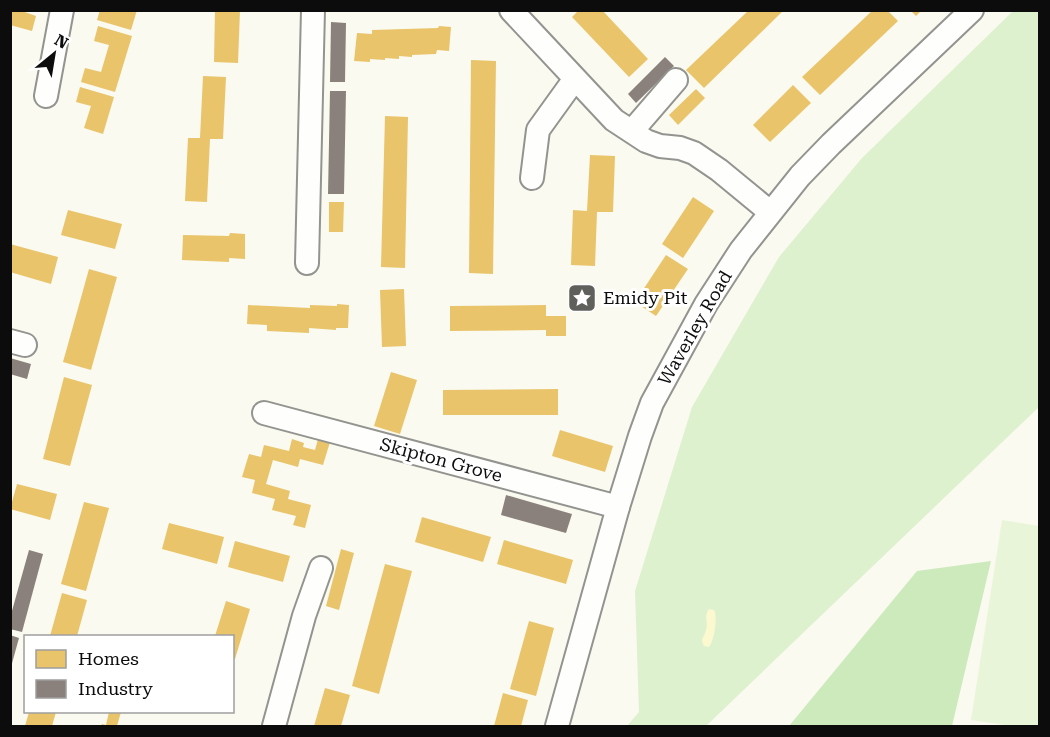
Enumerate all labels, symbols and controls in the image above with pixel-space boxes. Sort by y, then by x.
north arrow [24,24,84,84]
text: N [51,30,71,53]
street label: Waverley Road [653,266,736,389]
place icon: Emidy Pit [566,282,598,314]
place label: Emidy Pit [603,287,688,308]
street label: Skipton Grove [378,433,505,486]
legend [24,635,234,713]
text: Homes [78,648,139,669]
text: Industry [78,678,153,699]

